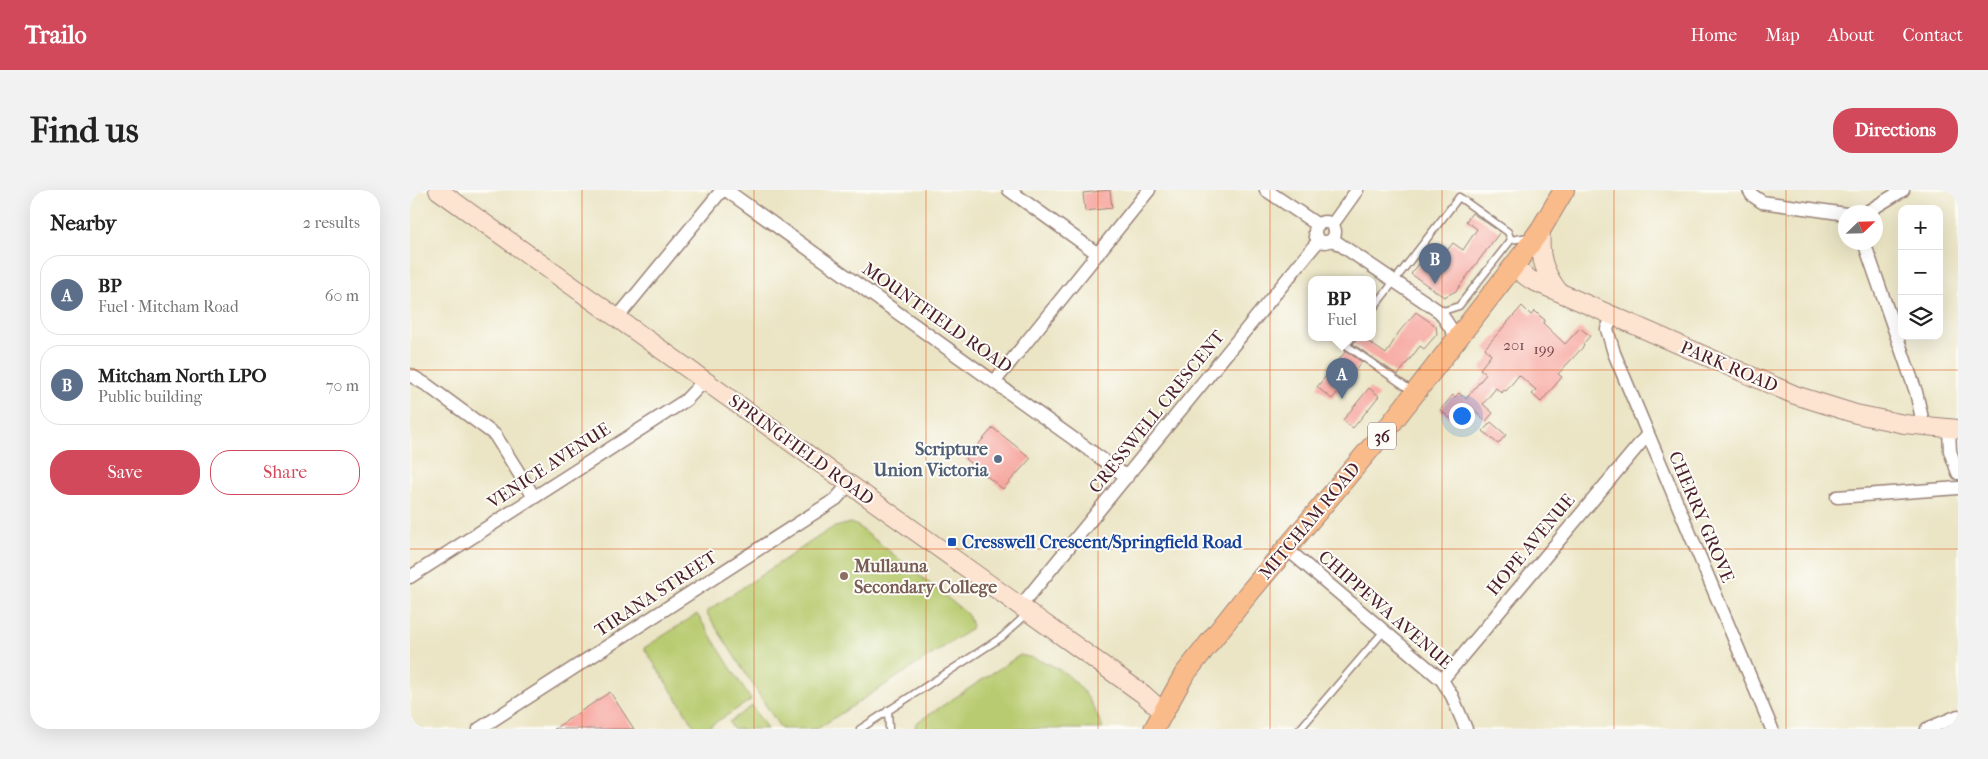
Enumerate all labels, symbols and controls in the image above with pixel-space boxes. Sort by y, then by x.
text: Trailo [25,21,87,49]
text: Home [1690,25,1737,46]
text: Map [1765,25,1800,46]
text: About [1828,25,1874,46]
text: Contact [1902,25,1963,46]
button: Directions [1833,108,1958,153]
text: Find us [30,110,139,151]
north arrow [1838,205,1883,250]
map controls [1898,205,1943,340]
button: + [1898,205,1943,250]
text: Nearby [50,211,116,235]
text: 2 results [303,213,360,232]
pin: B [1419,243,1451,284]
button: − [1898,250,1943,295]
street label: MOUNTFIELD ROAD [858,258,1016,378]
text: BP [98,275,122,297]
popup [1308,276,1376,341]
text: A [62,286,72,305]
text: 60 m [325,286,359,305]
text: BP [1327,288,1351,310]
button: layers [1898,295,1943,340]
text: Fuel · Mitcham Road [98,297,239,316]
text: Fuel [1327,310,1357,329]
street label: CRESSWELL CRESCENT [1085,326,1230,498]
house number: 201 [1503,336,1525,354]
street label: PARK ROAD [1677,337,1781,397]
house number: 199 [1533,340,1555,358]
pin: A [1326,358,1358,399]
text: Mitcham North LPO [98,365,267,387]
text: B [62,376,72,395]
text: 70 m [326,376,359,395]
text: Public building [98,387,202,406]
street label: SPRINGFIELD ROAD [724,390,878,510]
your location [1449,403,1475,429]
street label: VENICE AVENUE [483,418,614,514]
road number: 36 [1368,422,1396,450]
place label: Scripture Union Victoria [873,439,989,481]
street label: CHERRY GROVE [1664,448,1738,586]
button: Save [50,450,200,495]
button: Share [210,450,360,495]
marker: Scripture Union Victoria [992,453,1004,465]
street label: MITCHAM ROAD [1255,458,1365,584]
street label: HOPE AVENUE [1483,490,1579,600]
place label: Cresswell Crescent/Springfield Road [962,532,1243,553]
marker: Cresswell Crescent/Springfield Road [946,536,958,548]
street label: TIRANA STREET [591,546,722,641]
street label: CHIPPEWA AVENUE [1314,546,1456,674]
place label: Mullauna Secondary College [853,556,997,598]
marker: Mullauna Secondary College [838,570,850,582]

